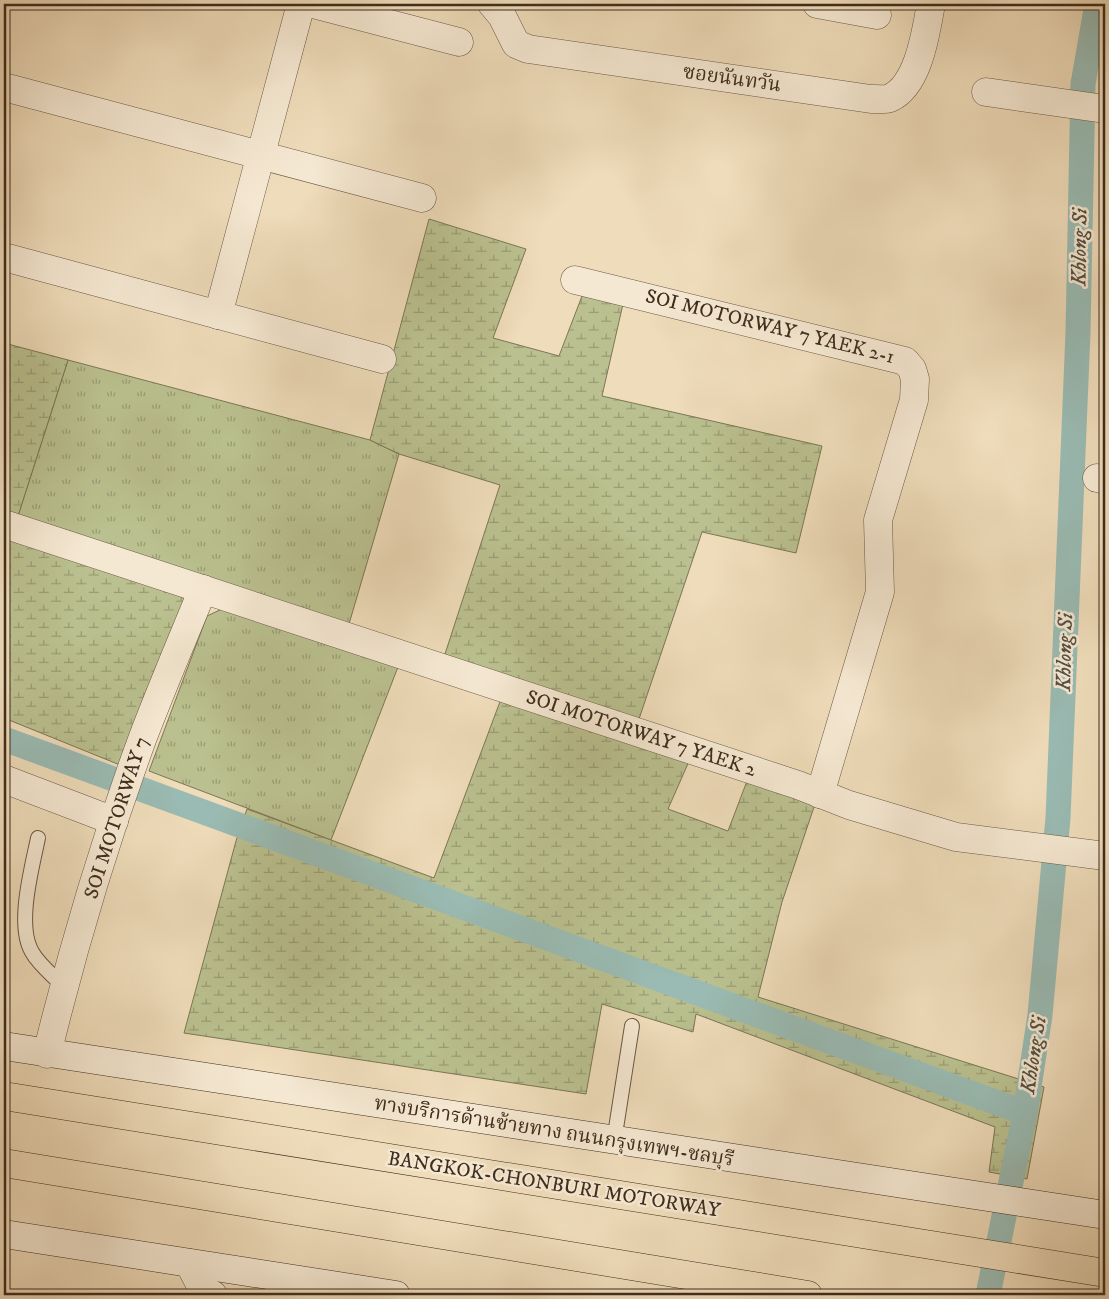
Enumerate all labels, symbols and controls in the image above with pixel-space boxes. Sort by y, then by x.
street label: ซอยนันทวัน [681,60,783,98]
water label: Khlong Si [1066,206,1094,287]
street label: SOI MOTORWAY 7 YAEK 2-1 [643,284,897,370]
water label: Khlong Si [1051,611,1079,692]
street label: SOI MOTORWAY 7 YAEK 2 [523,685,759,783]
street label: SOI MOTORWAY 7 [79,734,155,902]
water label: Khlong Si [1015,1013,1053,1097]
street label: ทางบริการด้านซ้ายทาง ถนนกรุงเทพฯ-ชลบุรี [372,1091,736,1173]
street label: BANGKOK-CHONBURI MOTORWAY [386,1146,722,1224]

